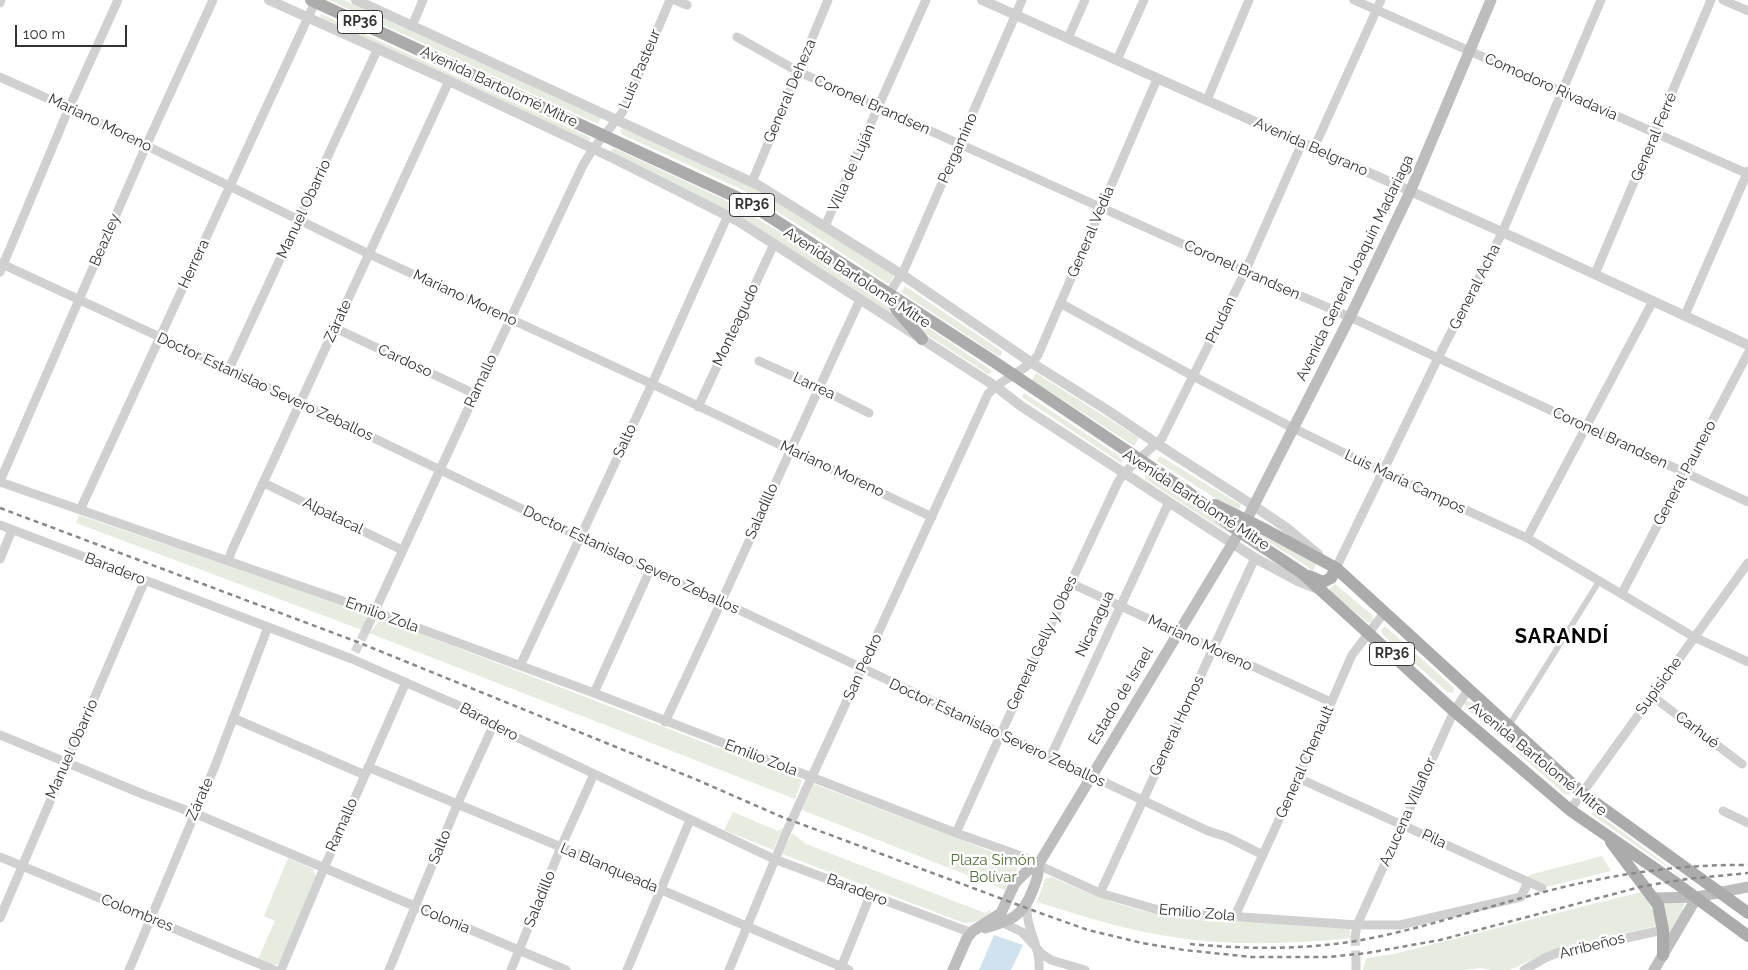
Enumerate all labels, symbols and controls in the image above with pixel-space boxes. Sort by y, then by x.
road number: RP36 [338,11,382,34]
scale bar [18,15,130,47]
text: 100 m [23,25,65,43]
street label: Luis Pasteur [615,27,665,111]
street label: General Deheza [760,36,820,146]
street label: Avenida Bartolomé Mitre [417,43,581,131]
street label: Comodoro Rivadavia [1482,50,1620,124]
street label: Coronel Brandsen [811,71,933,139]
street label: Mariano Moreno [45,90,155,156]
street label: General Ferré [1627,90,1681,184]
street label: Pergamino [934,110,982,186]
street label: Avenida Belgrano [1251,114,1371,180]
street label: Villa de Luján [825,122,879,214]
street label: Avenida General Joaquín Madariaga [1292,152,1418,384]
street label: Manuel Obarrio [273,157,335,261]
street label: General Vedia [1064,184,1118,280]
road number: RP36 [730,194,774,216]
street label: Beazley [86,211,124,269]
street label: Avenida Bartolomé Mitre [780,224,934,332]
street label: Coronel Brandsen [1181,236,1303,304]
street label: Herrera [175,237,213,291]
street label: General Acha [1446,241,1504,333]
street label: Mariano Moreno [410,266,520,330]
street label: Monteagudo [709,281,763,369]
street label: Prudan [1202,294,1240,346]
street label: Zárate [320,297,356,345]
street label: Doctor Estanislao Severo Zeballos [154,329,376,445]
street label: Cardoso [375,341,435,381]
street label: Ramallo [461,351,501,411]
street label: Larrea [790,369,838,403]
street label: Coronel Brandsen [1550,403,1670,473]
street label: General Paunero [1650,417,1720,529]
street label: Salto [609,421,641,461]
street label: Mariano Moreno [777,437,887,501]
street label: Avenida Bartolomé Mitre [1119,446,1273,554]
street label: Luis María Campos [1342,446,1468,518]
street label: Saladillo [742,480,782,542]
street label: Alpatacal [300,494,366,538]
street label: Doctor Estanislao Severo Zeballos [520,502,742,618]
street label: Baradero [82,549,148,589]
street label: General Gelly y Obes [1003,573,1081,713]
street label: Nicaragua [1072,588,1118,660]
street label: Emilio Zola [343,593,421,637]
street label: Mariano Moreno [1145,611,1255,675]
district label: SARANDÍ [1514,625,1610,649]
street label: San Pedro [840,631,886,703]
road number: RP36 [1370,642,1414,666]
street label: Estado de Israel [1085,644,1157,748]
street label: Supisiche [1632,654,1686,718]
street label: General Hornos [1146,673,1208,779]
street label: Doctor Estanislao Severo Zeballos [886,675,1108,791]
street label: Manuel Obarrio [42,696,102,802]
street label: Avenida Bartolomé Mitre [1466,698,1610,820]
street label: Baradero [457,699,521,745]
street label: General Chenault [1272,703,1338,821]
street label: Carhué [1672,708,1722,752]
street label: Emilio Zola [722,736,800,780]
street label: Azucena Villaflor [1376,755,1440,869]
street label: Zárate [183,775,217,823]
street label: Ramallo [322,795,362,855]
street label: Pila [1419,826,1449,852]
street label: Salto [425,827,455,867]
street label: La Blanqueada [557,839,661,897]
park label: Plaza Simón Bolívar [951,851,1035,886]
street label: Saladillo [521,868,559,930]
street label: Baradero [824,870,890,910]
street label: Colombres [98,890,176,936]
street label: Colonia [417,900,473,938]
street label: Emilio Zola [1158,901,1236,925]
street label: Arribeños [1557,929,1627,963]

